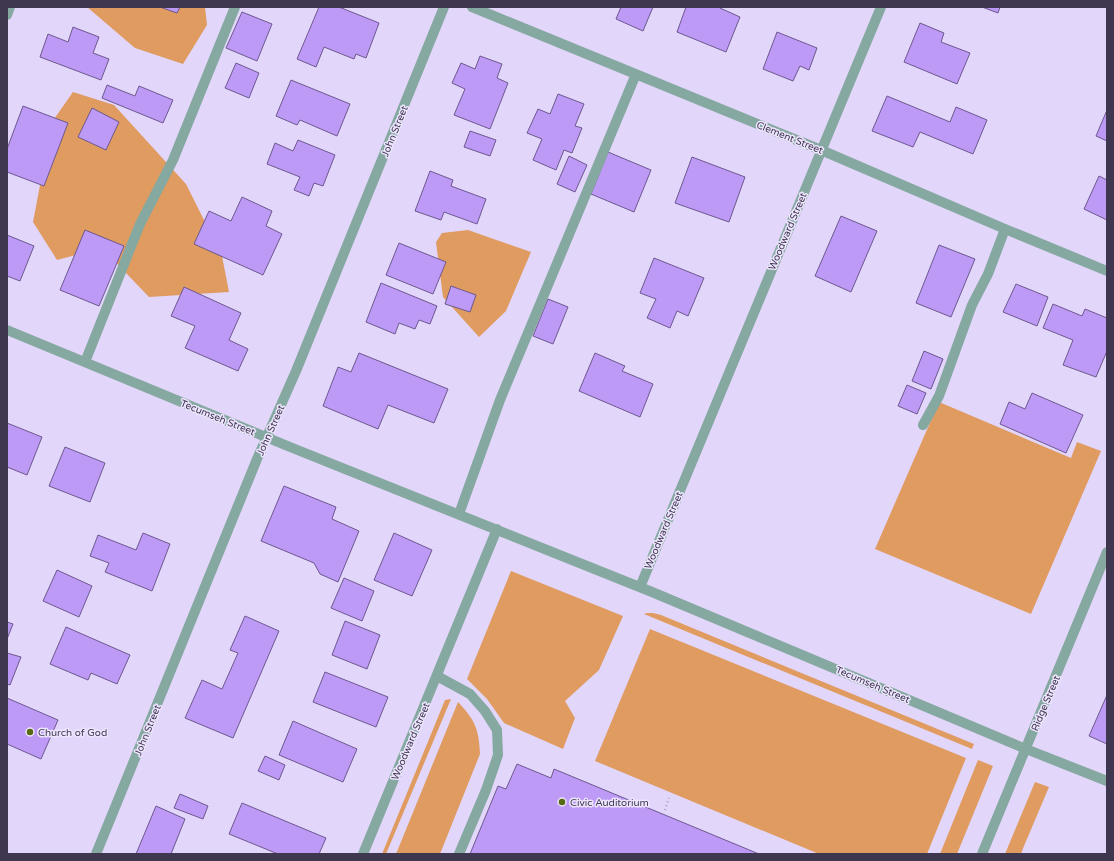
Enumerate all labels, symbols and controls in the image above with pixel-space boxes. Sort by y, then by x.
street label: John Street [379,104,411,159]
street label: Clement Street [754,119,825,157]
street label: Woodward Street [766,191,810,272]
street label: Tecumseh Street [179,397,257,438]
street label: John Street [254,403,287,458]
street label: Woodward Street [642,490,686,571]
street label: Tecumseh Street [834,664,912,706]
street label: Ridge Street [1029,674,1063,733]
street label: Woodward Street [389,701,433,782]
street label: John Street [132,703,164,758]
marker: Church of God [25,727,35,737]
place label: Church of God [38,727,107,739]
marker: Civic Auditorium [557,797,567,807]
place label: Civic Auditorium [570,797,649,809]

